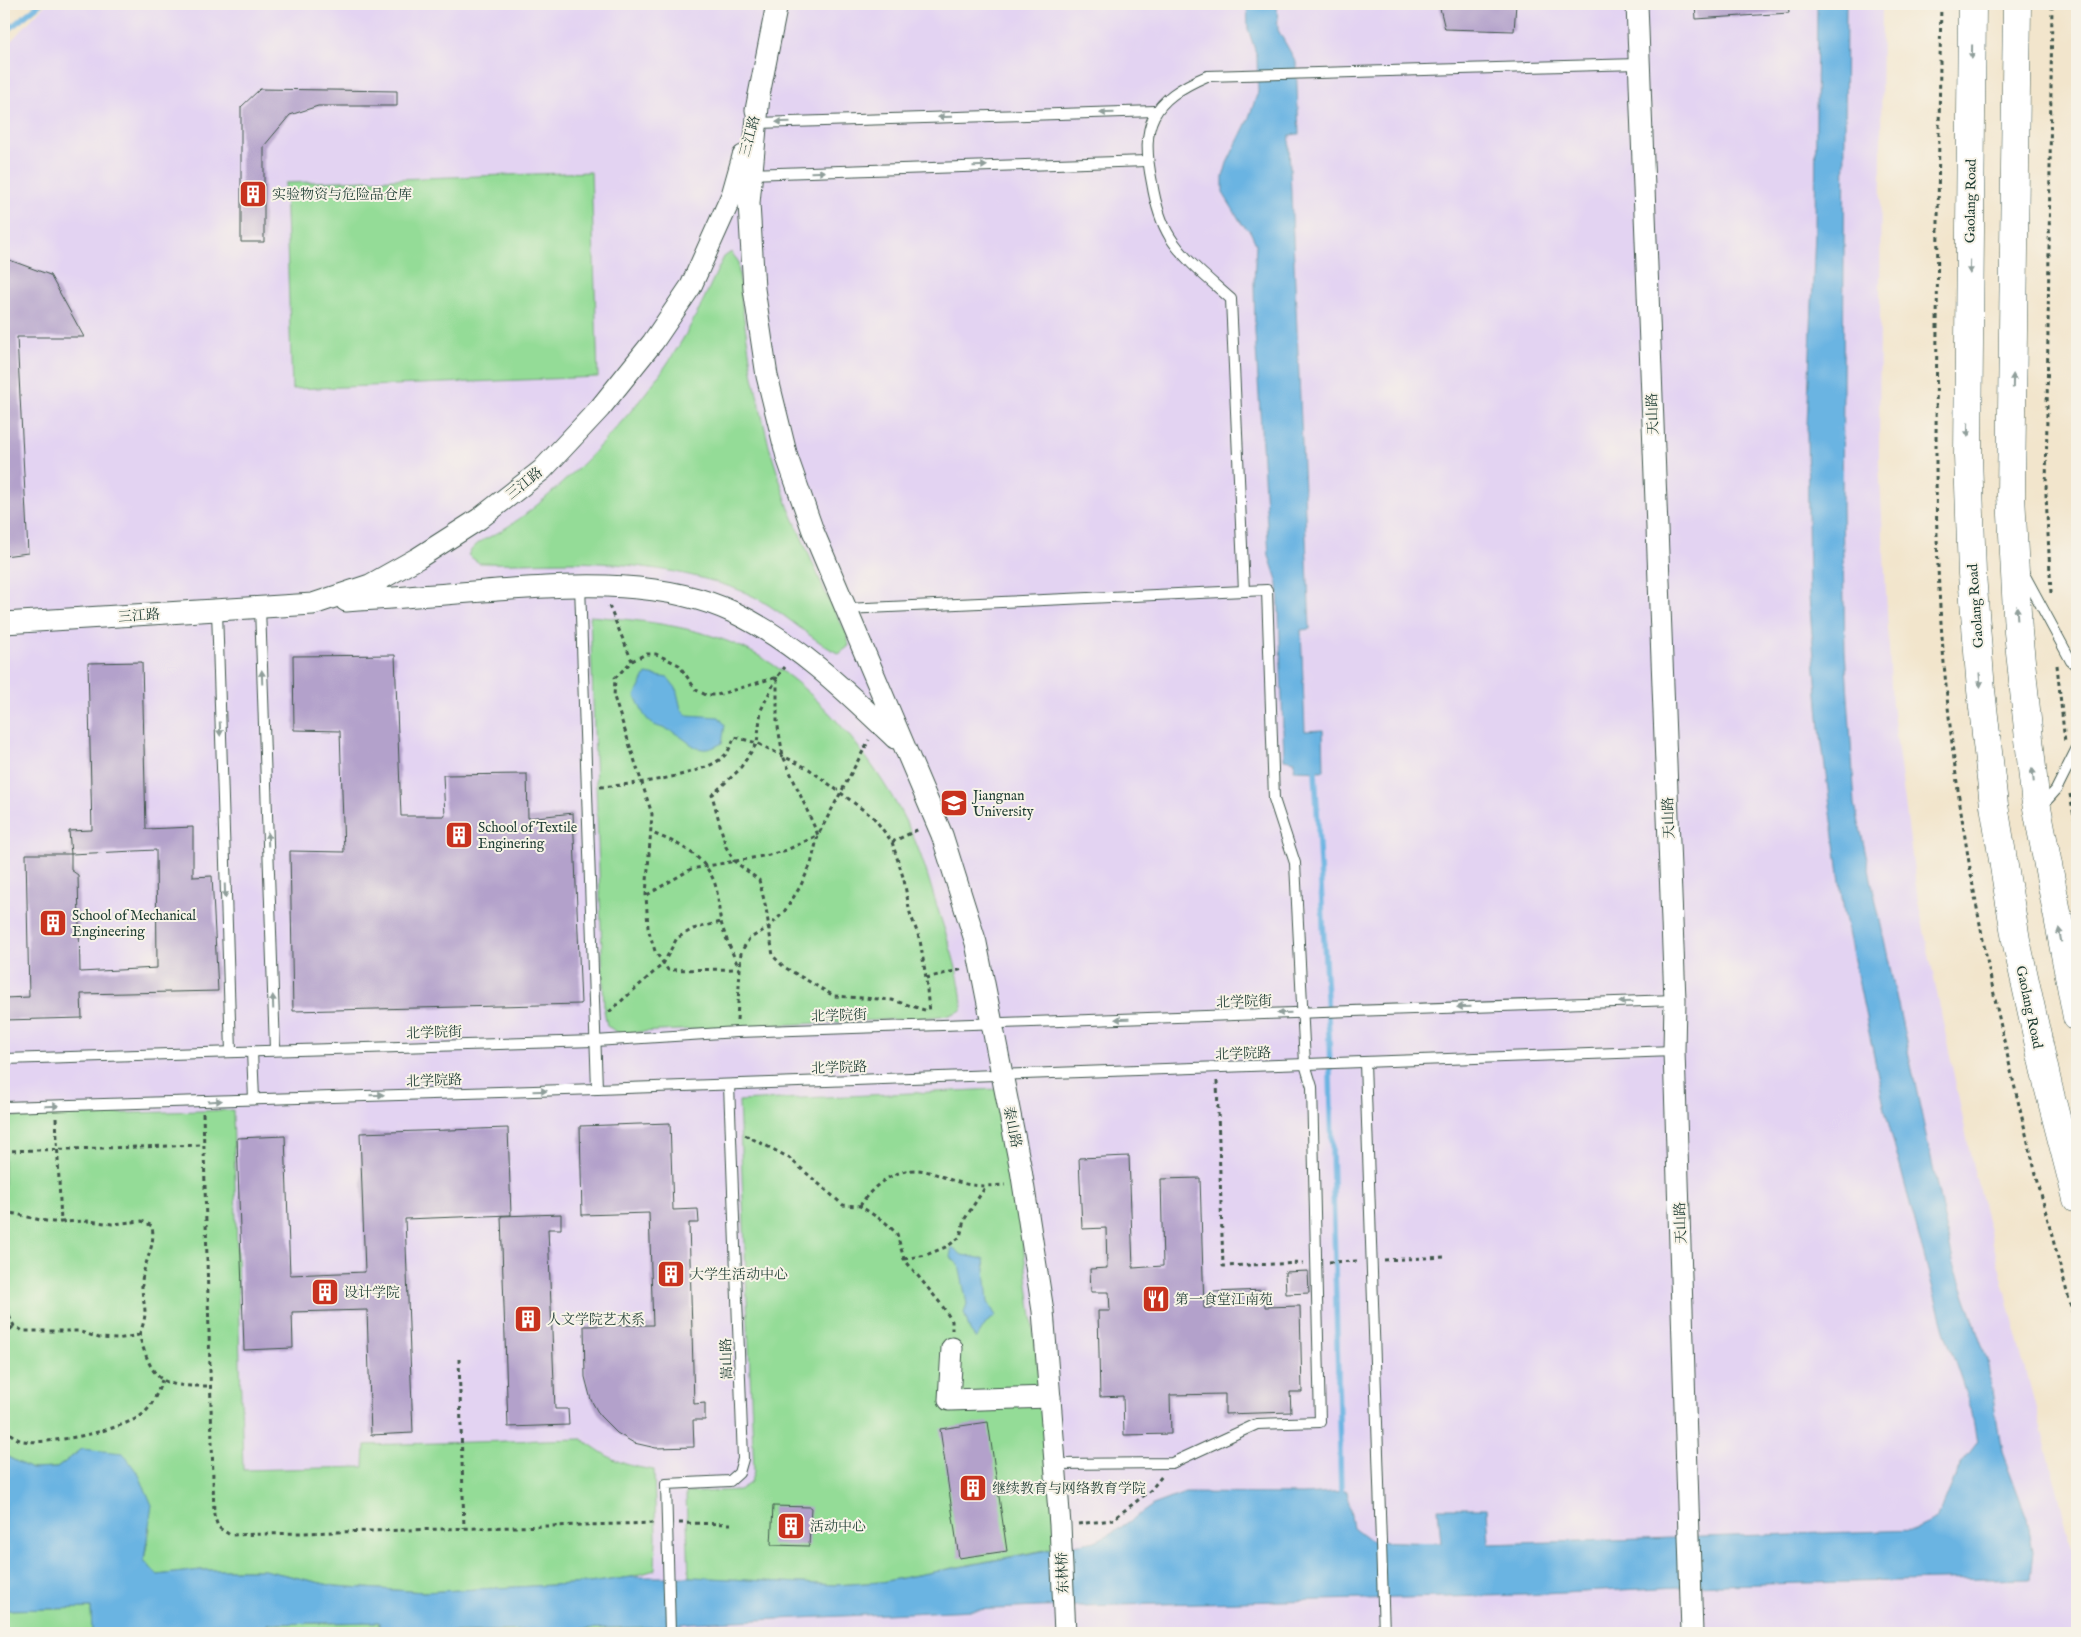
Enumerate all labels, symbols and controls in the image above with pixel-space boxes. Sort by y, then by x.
one-way arrow [1968,45,1976,61]
one-way arrow [1099,109,1115,117]
street label: 三江路 [736,114,764,159]
one-way arrow [937,114,953,122]
one-way arrow [774,119,790,127]
street label: Gaolang Road [1961,158,1981,243]
one-way arrow [972,162,988,170]
one-way arrow [810,168,826,176]
building icon: 实验物资与危险品仓库 [238,179,268,209]
place label: 实验物资与危险品仓库 [272,186,412,204]
one-way arrow [1966,260,1974,276]
one-way arrow [2009,373,2017,389]
street label: 天山路 [1643,393,1663,435]
one-way arrow [1964,422,1972,438]
street label: 三江路 [503,464,547,504]
street label: Gaolang Road [1964,563,1988,649]
one-way arrow [2013,605,2021,621]
street label: 三江路 [117,606,161,626]
one-way arrow [258,668,266,684]
one-way arrow [1976,672,1984,688]
one-way arrow [217,721,225,737]
one-way arrow [2029,767,2037,783]
place label: Jiangnan University [971,787,1034,821]
school or university icon: Jiangnan University [939,788,969,818]
street label: 天山路 [1659,797,1679,839]
place label: School of Textile Enginering [478,819,578,853]
building icon: School of Textile Enginering [444,820,474,850]
one-way arrow [263,831,271,847]
one-way arrow [222,883,230,899]
place label: School of Mechanical Engineering [72,907,196,941]
building icon: School of Mechanical Engineering [38,908,68,938]
one-way arrow [2056,927,2064,943]
street label: Gaolang Road [2011,964,2047,1051]
street label: 北学院街 [1216,992,1272,1012]
one-way arrow [269,993,277,1009]
one-way arrow [1618,998,1634,1006]
one-way arrow [1456,1004,1472,1012]
street label: 北学院街 [811,1006,867,1026]
one-way arrow [1276,1010,1292,1018]
one-way arrow [1113,1015,1129,1023]
street label: 北学院街 [406,1023,462,1043]
street label: 北学院路 [1215,1044,1271,1064]
street label: 北学院路 [811,1058,867,1078]
street label: 北学院路 [406,1071,462,1091]
one-way arrow [532,1087,548,1095]
one-way arrow [370,1091,386,1099]
one-way arrow [207,1096,223,1104]
one-way arrow [45,1101,61,1109]
street label: 泰山路 [999,1105,1025,1150]
street label: 天山路 [1671,1202,1691,1244]
building icon: 大学生活动中心 [656,1259,686,1289]
place label: 大学生活动中心 [690,1266,788,1284]
building icon: 设计学院 [310,1277,340,1307]
place label: 设计学院 [344,1284,400,1302]
restaurant icon: 第一食堂江南苑 [1141,1284,1171,1314]
place label: 第一食堂江南苑 [1175,1291,1273,1309]
building icon: 人文学院艺术系 [513,1304,543,1334]
place label: 人文学院艺术系 [547,1311,645,1329]
street label: 嵩山路 [717,1338,737,1380]
building icon: 继续教育与网络教育学院 [958,1473,988,1503]
place label: 继续教育与网络教育学院 [992,1480,1146,1498]
building icon: 活动中心 [776,1511,806,1541]
place label: 活动中心 [810,1518,866,1536]
street label: 东林桥 [1053,1552,1073,1594]

